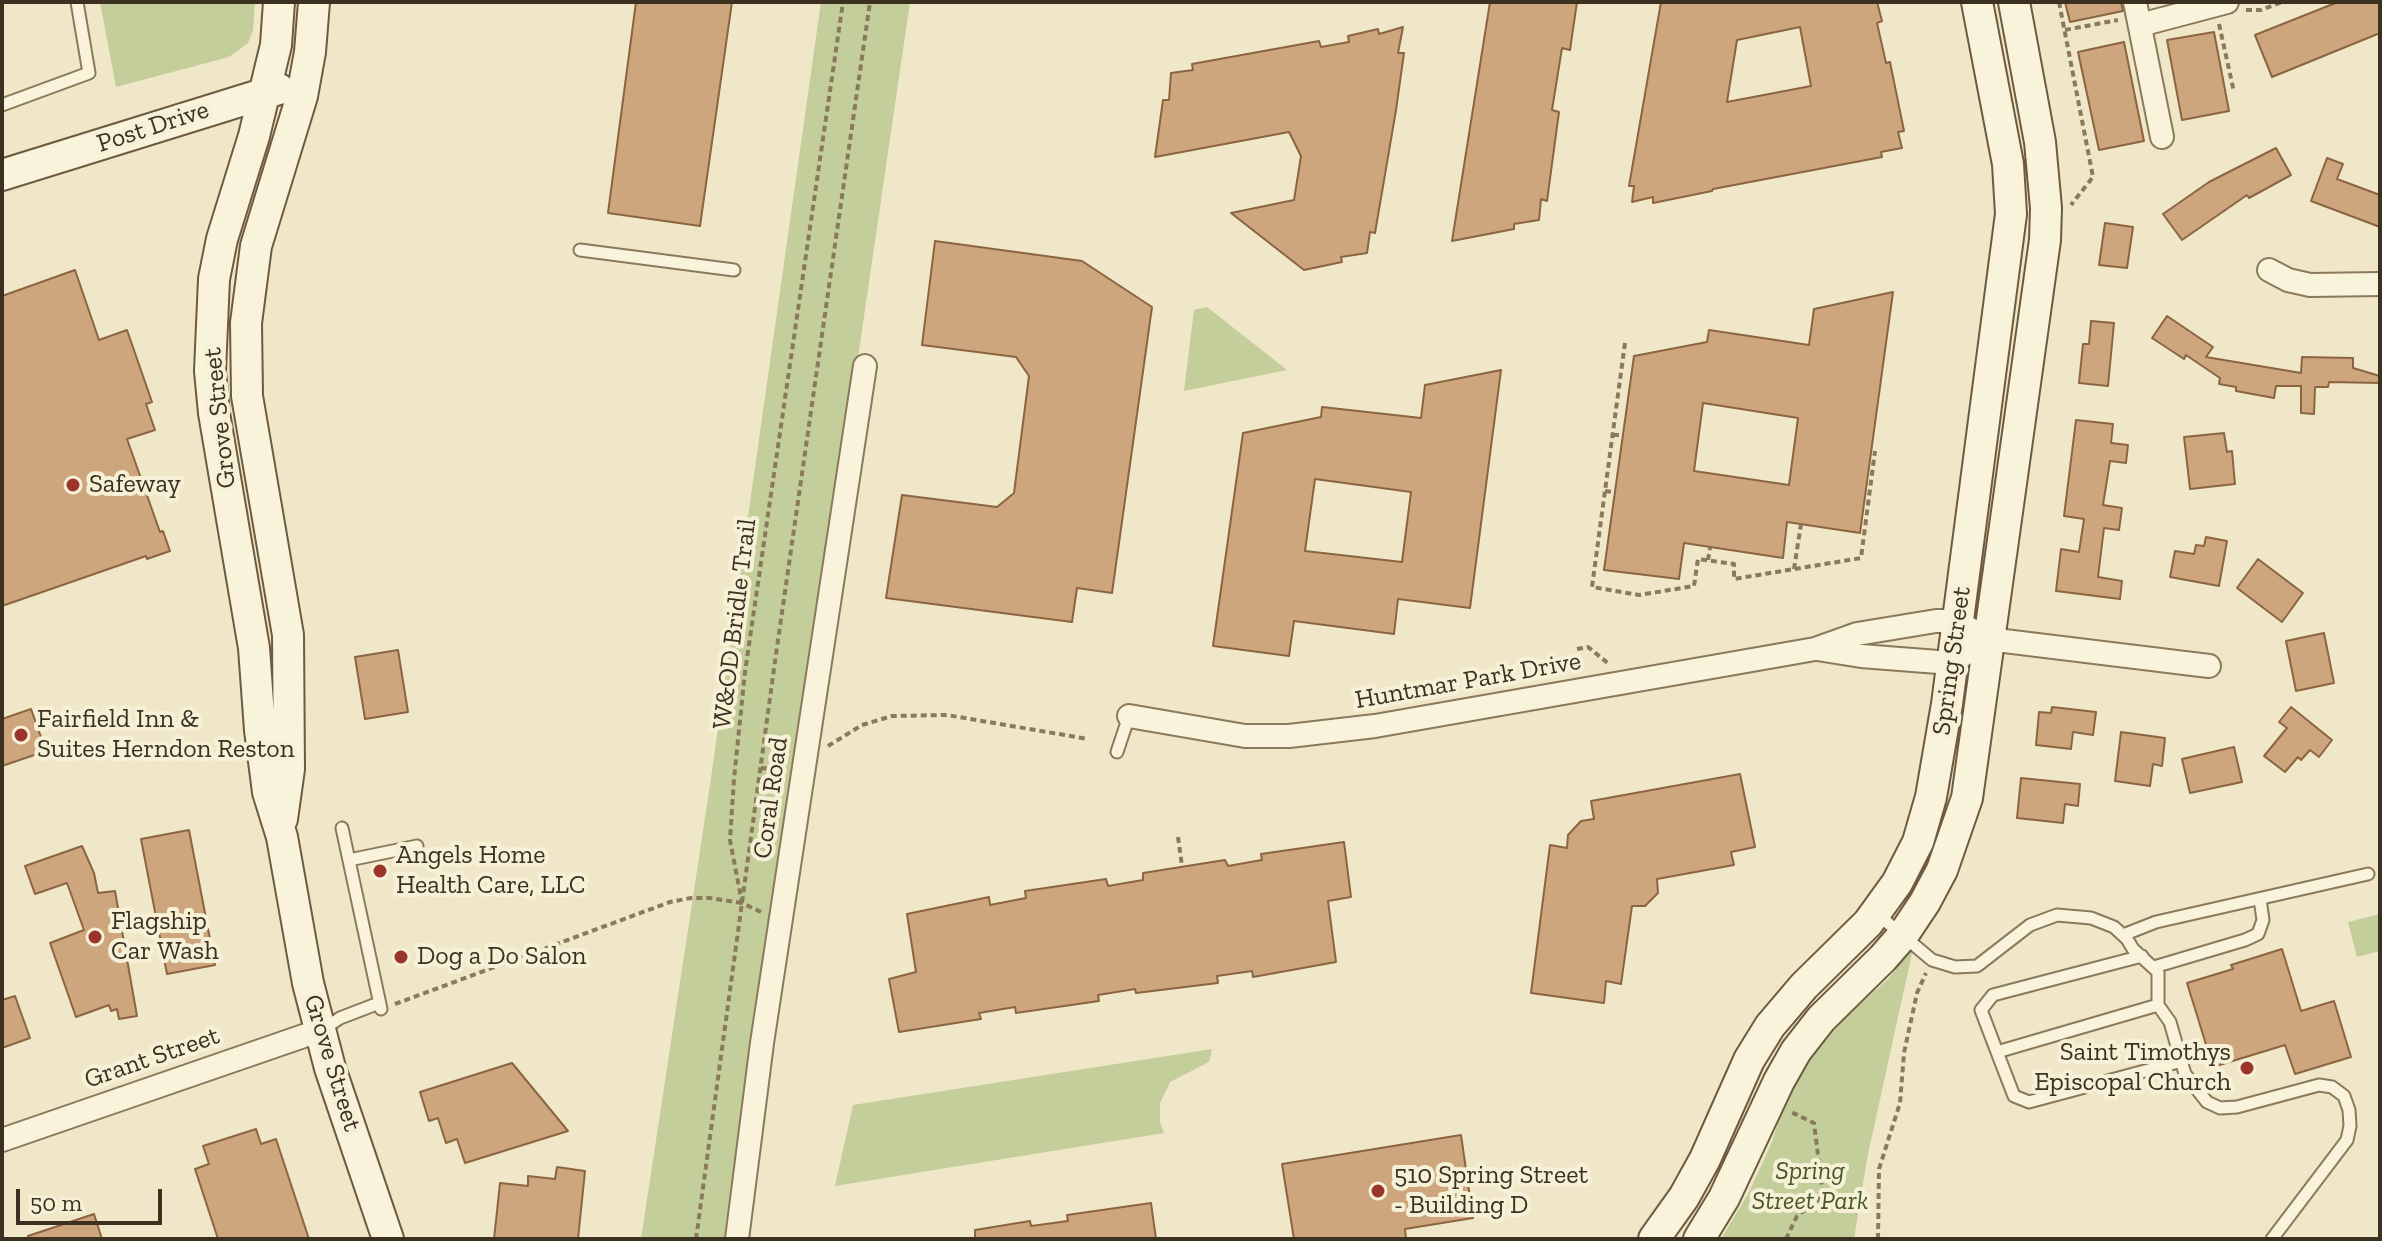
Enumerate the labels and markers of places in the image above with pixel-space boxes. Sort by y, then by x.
place label: Safeway [89,469,181,501]
marker: Safeway [64,476,82,494]
place label: Fairfield Inn & Suites Herndon Reston [37,704,295,766]
marker: Fairfield Inn & Suites Herndon Reston [12,726,30,744]
place label: Angels Home Health Care, LLC [396,840,586,902]
marker: Angels Home Health Care, LLC [371,862,389,880]
place label: Flagship Car Wash [111,906,219,968]
marker: Flagship Car Wash [86,928,104,946]
place label: Dog a Do Salon [417,941,586,973]
marker: Dog a Do Salon [392,948,410,966]
place label: Saint Timothys Episcopal Church [2034,1037,2231,1098]
marker: Saint Timothys Episcopal Church [2238,1059,2256,1077]
place label: 510 Spring Street - Building D [1394,1160,1588,1222]
marker: 510 Spring Street - Building D [1369,1182,1387,1200]

